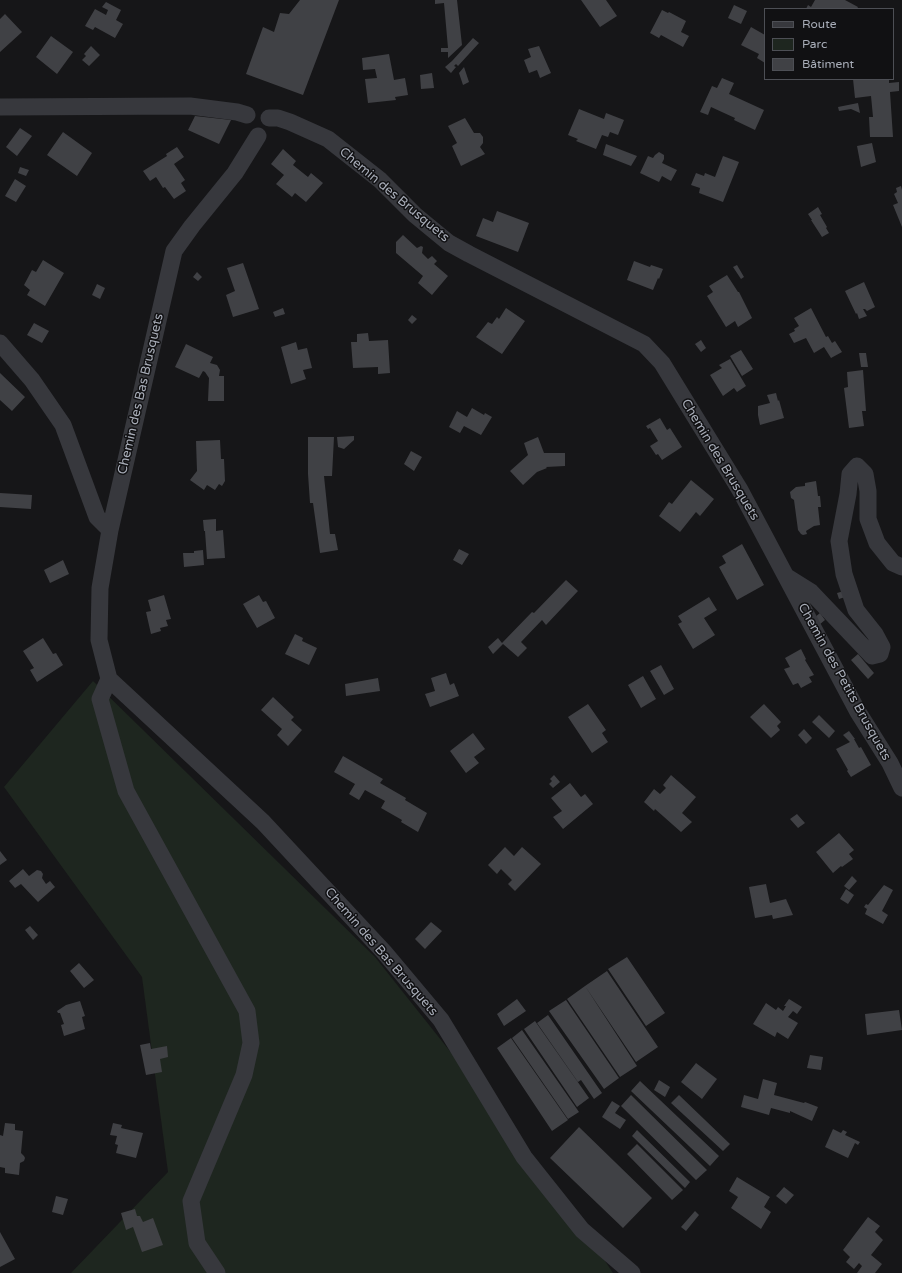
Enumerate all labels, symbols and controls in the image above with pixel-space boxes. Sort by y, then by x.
legend [764,8,894,80]
text: Route [802,17,836,31]
text: Parc [802,37,827,51]
text: Bâtiment [802,57,854,71]
street label: Chemin des Brusquets [336,144,452,246]
street label: Chemin des Bas Brusquets [115,312,167,476]
street label: Chemin des Brusquets [678,397,762,523]
street label: Chemin des Petits Brusquets [794,601,894,763]
street label: Chemin des Bas Brusquets [321,885,441,1019]

